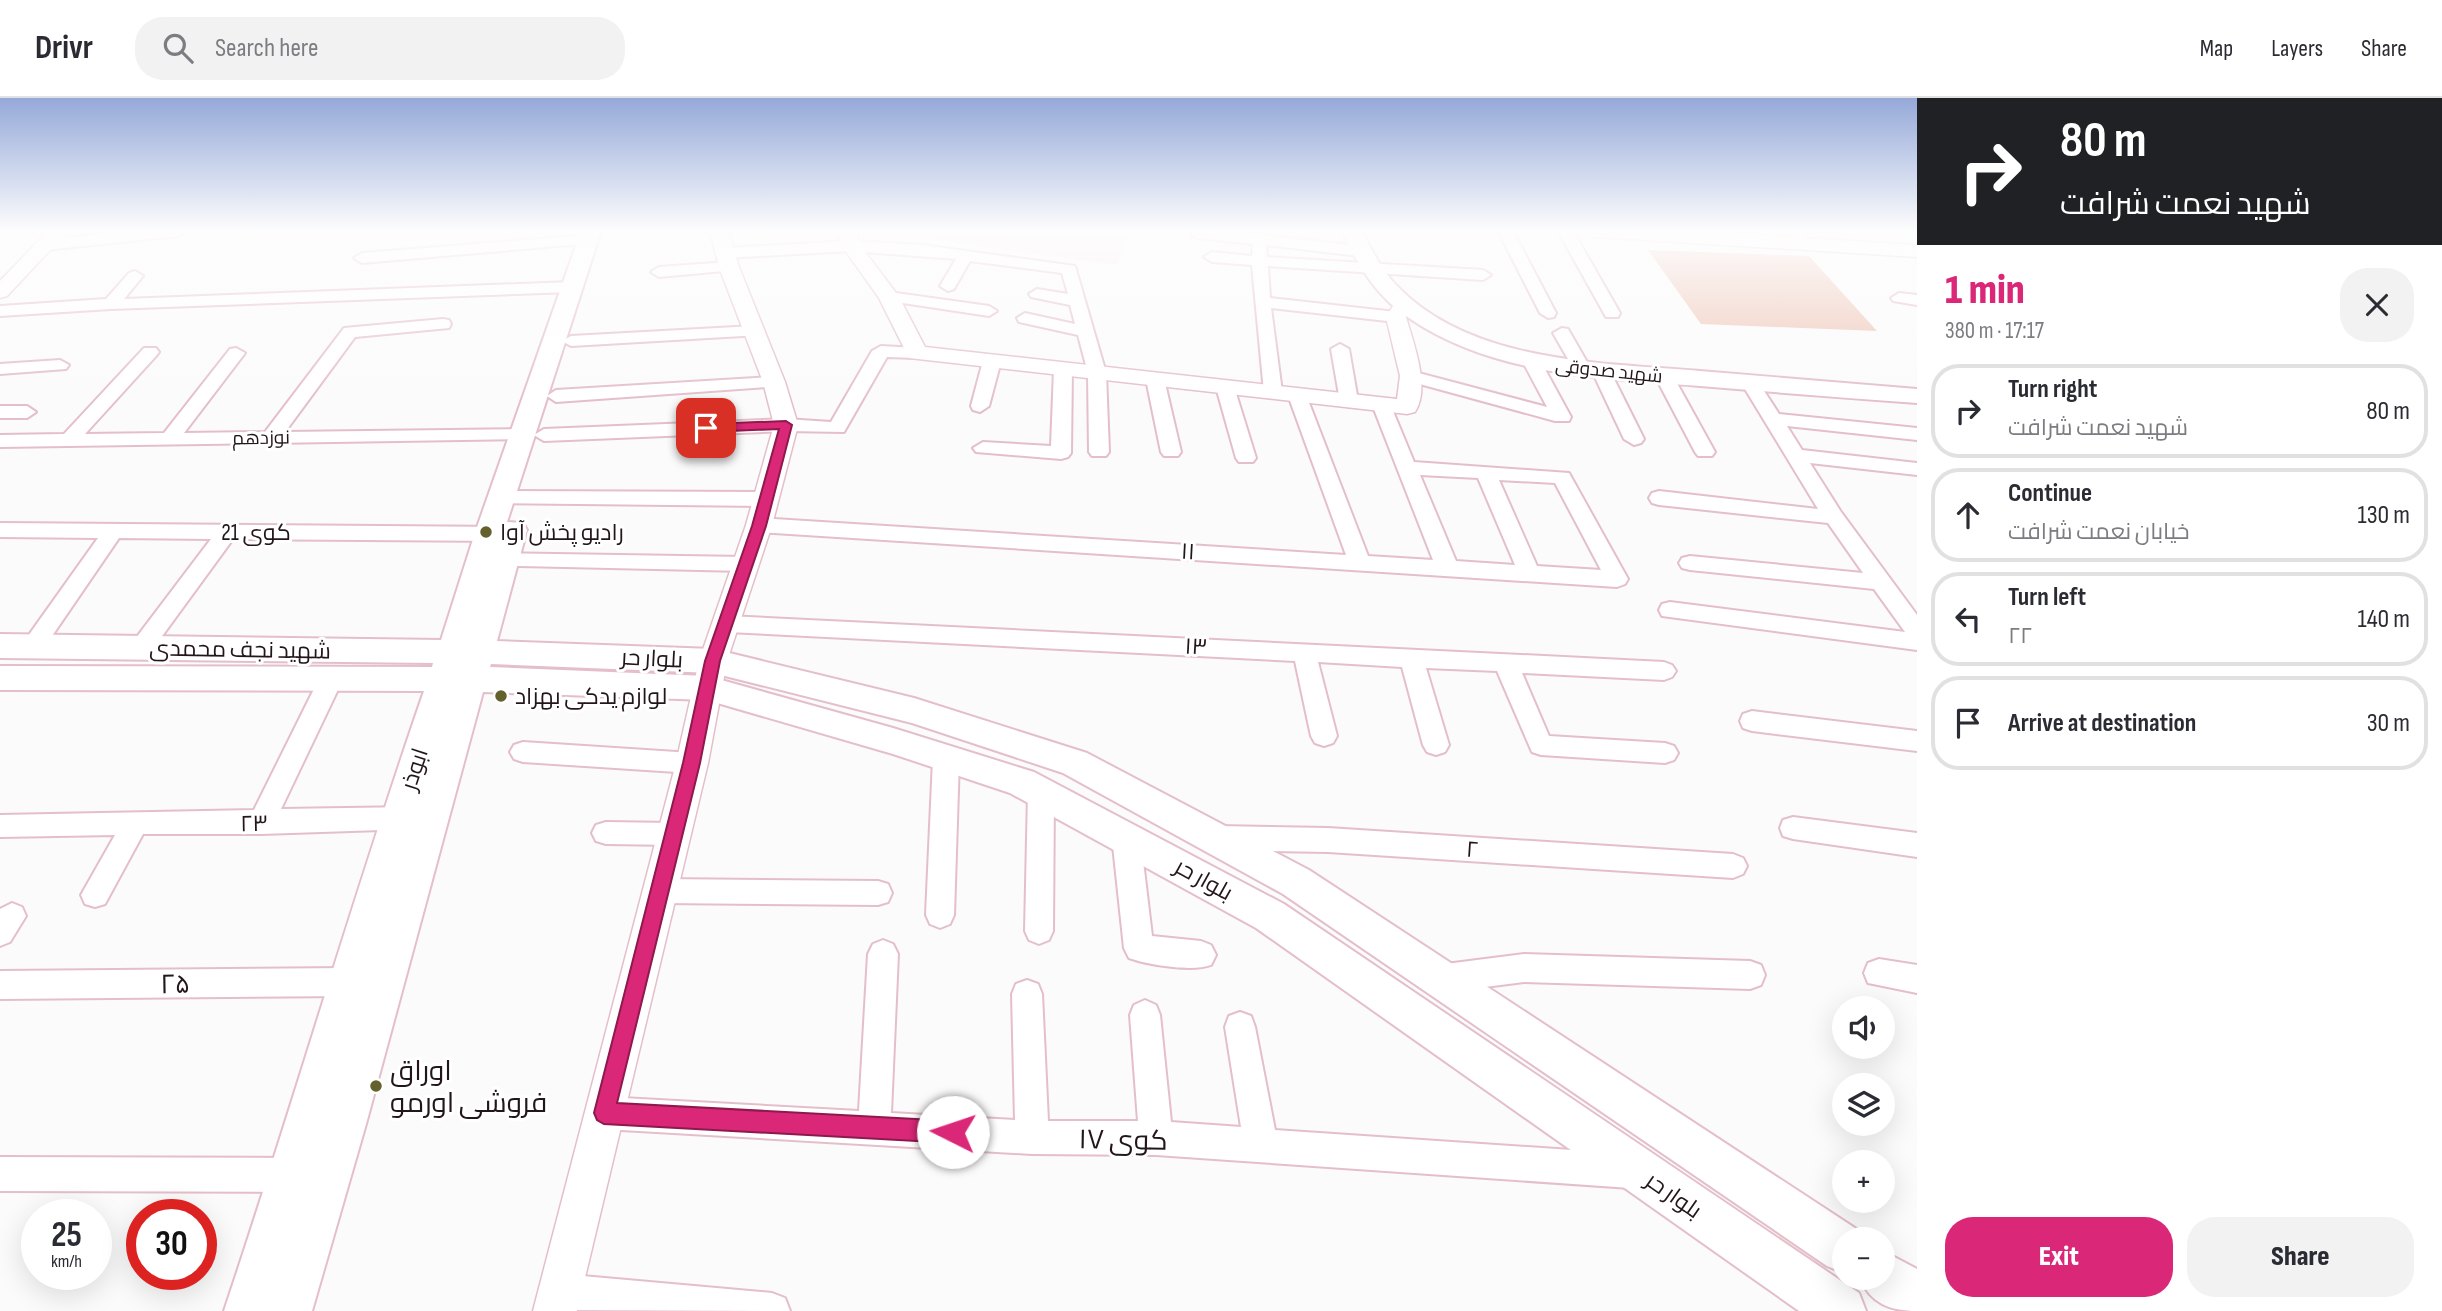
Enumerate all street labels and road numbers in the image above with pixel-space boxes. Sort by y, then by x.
street label: شهید صدوقی [1554,354,1664,389]
street label: نوزدهم [232,426,290,452]
street label: کوی 21 [221,519,291,547]
street label: ۱۱ [1180,538,1196,566]
street label: ۱۳ [1184,632,1208,662]
street label: شهید نجف محمدی [149,634,331,666]
street label: بلوار حر [618,643,684,675]
street label: ابوذر [394,745,435,796]
street label: ۲۳ [240,810,268,838]
street label: ۲ [1465,836,1479,864]
street label: بلوار حر [1168,852,1237,907]
street label: ۲۵ [160,968,190,1001]
street label: کوی ۱۷ [1078,1123,1168,1158]
street label: بلوار حر [1638,1165,1707,1225]

